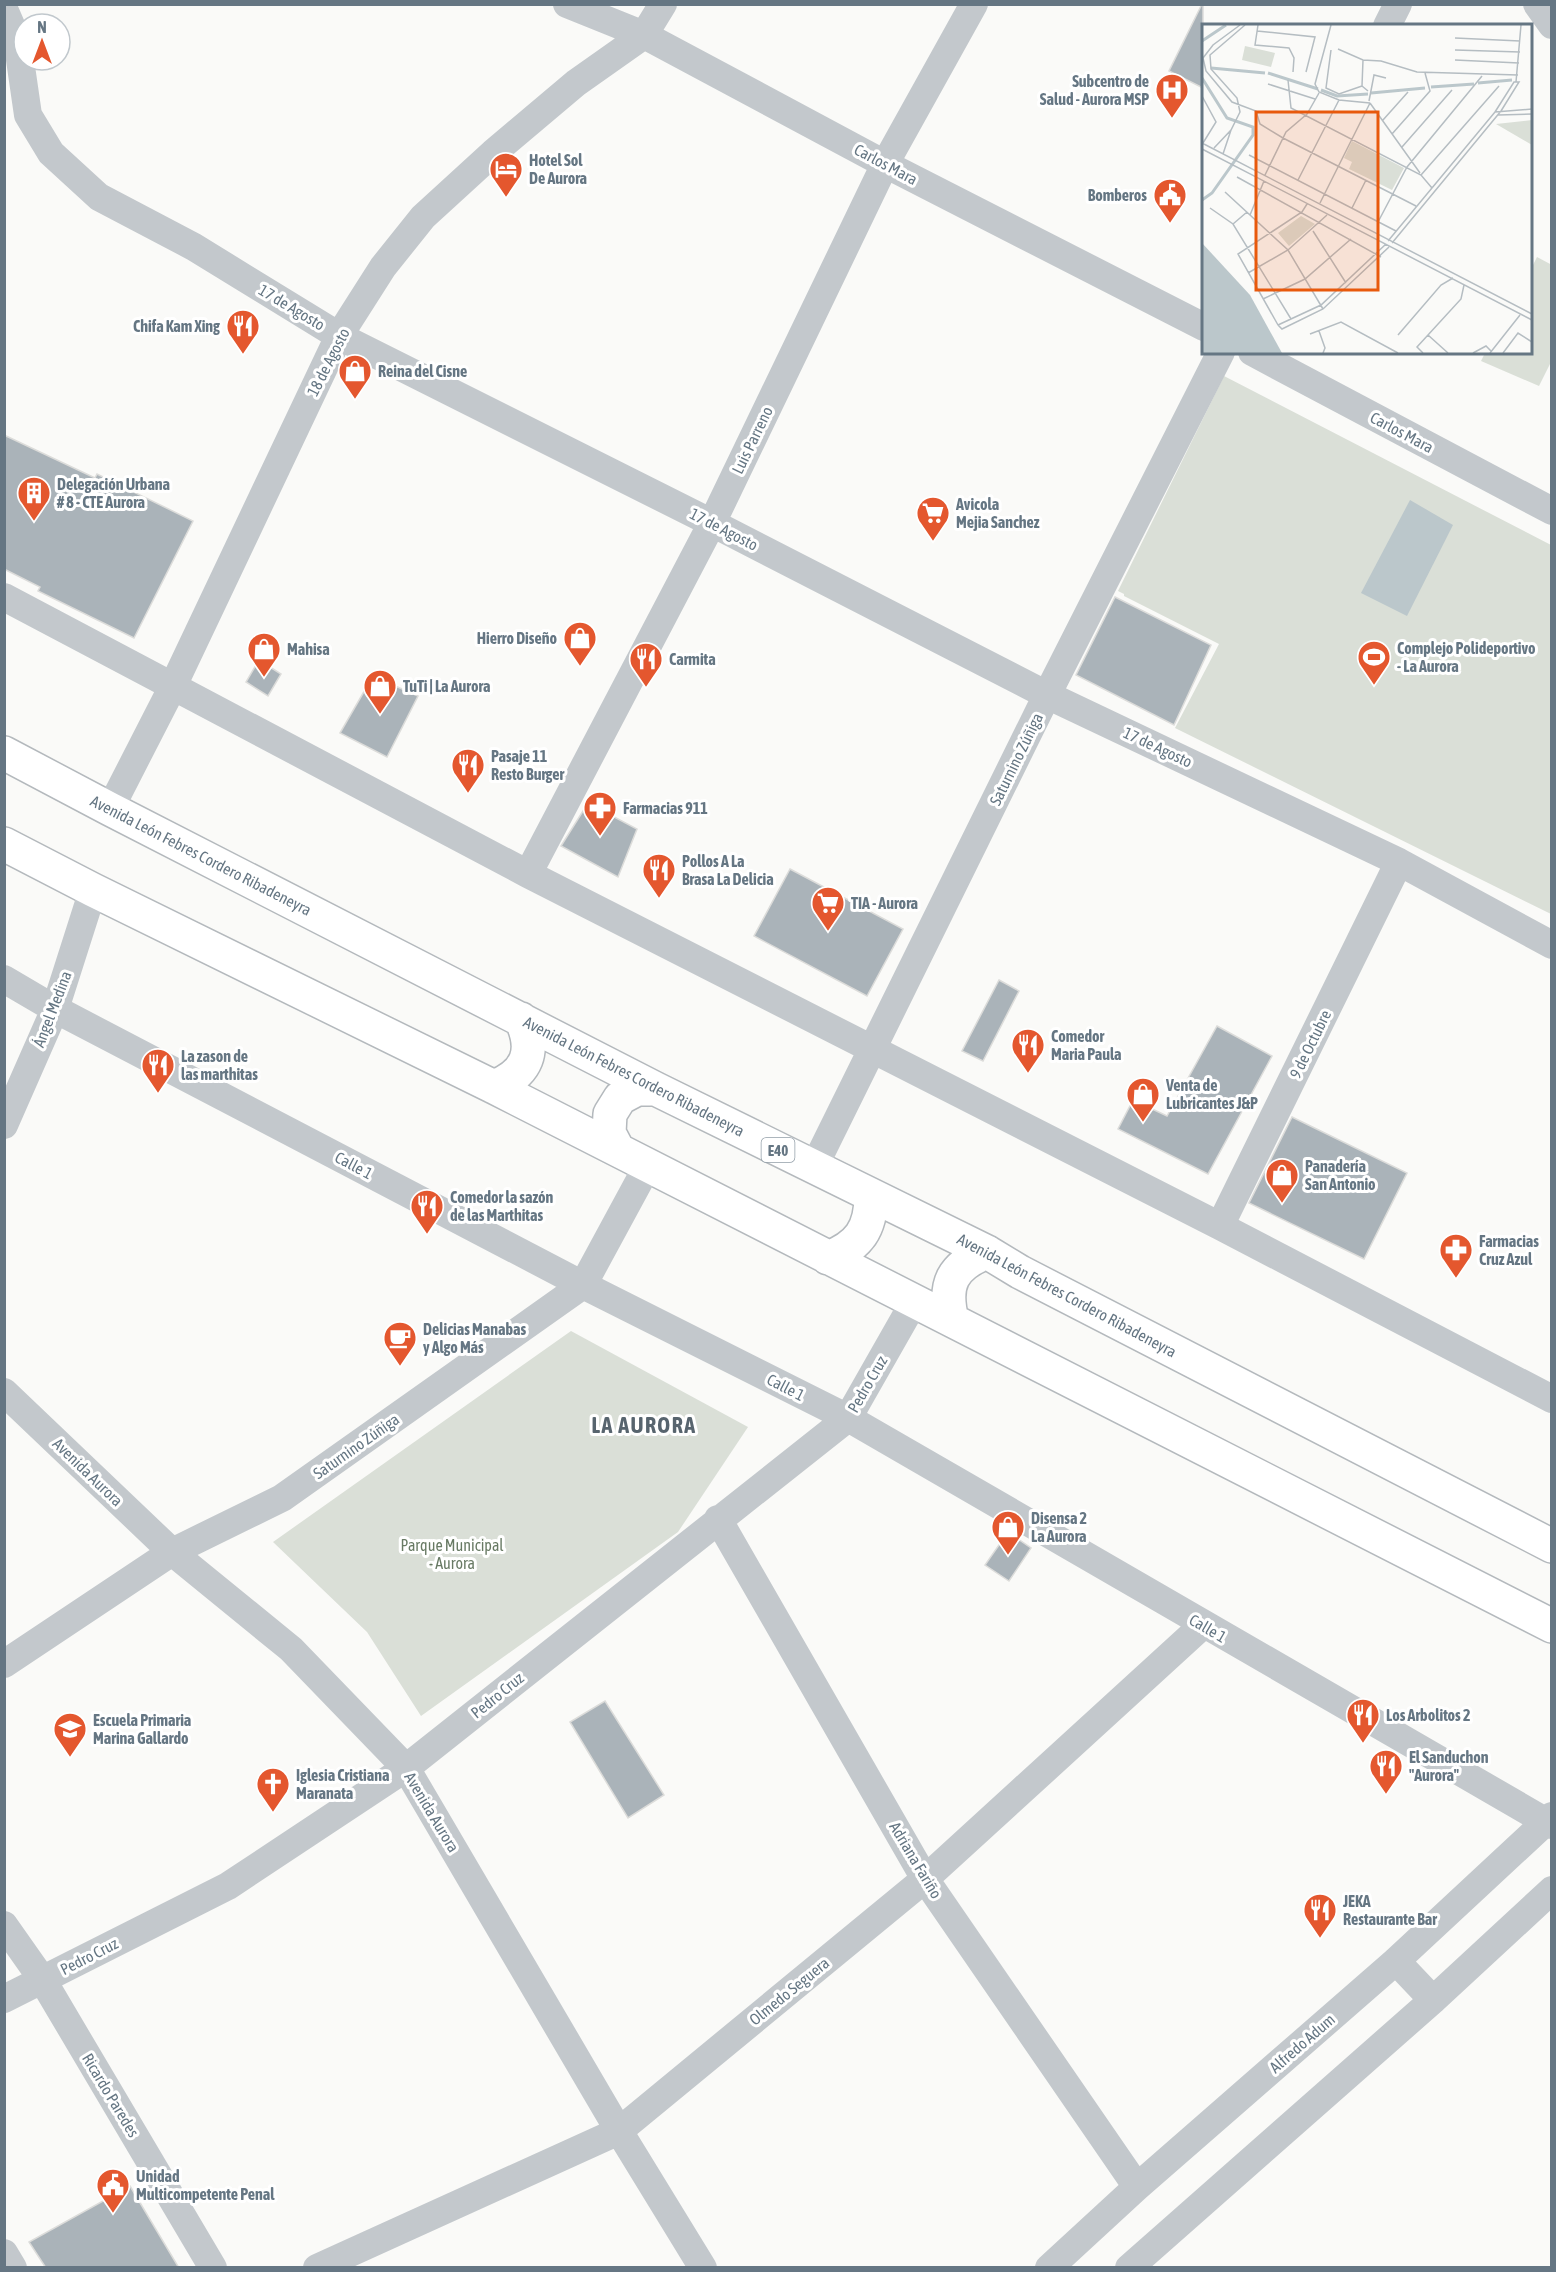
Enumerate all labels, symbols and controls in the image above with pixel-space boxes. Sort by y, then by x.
north arrow [12,12,72,72]
text: N [37,18,47,36]
inset map [1202,24,1532,354]
place label: Subcentro de Salud - Aurora MSP [1040,72,1149,108]
hospital icon: Subcentro de Salud - Aurora MSP [1154,72,1190,119]
street label: Carlos Mara [851,140,921,188]
hotel icon: Hotel Sol De Aurora [488,151,524,198]
place label: Hotel Sol De Aurora [529,151,587,187]
public building icon: Bomberos [1152,177,1188,224]
place label: Bomberos [1088,186,1147,204]
street label: 17 de Agosto [255,280,328,335]
restaurant icon: Chifa Kam Xing [225,308,261,355]
place label: Chifa Kam Xing [133,317,220,335]
street label: 18 de Agosto [303,325,354,399]
shop icon: Reina del Cisne [337,353,373,400]
place label: Reina del Cisne [378,362,467,380]
street label: Luis Parreno [728,404,776,476]
street label: Carlos Mara [1367,408,1437,456]
building icon: Delegación Urbana # 8 - CTE Aurora [16,475,52,522]
place label: Delegación Urbana # 8 - CTE Aurora [56,475,170,511]
supermarket icon: Avicola Mejia Sanchez [915,495,951,542]
place label: Avicola Mejia Sanchez [955,495,1040,531]
street label: 17 de Agosto [687,504,761,555]
shop icon: Hierro Diseño [562,620,598,667]
place label: Hierro Diseño [477,629,557,647]
shop icon: Mahisa [246,631,282,678]
sports icon: Complejo Polideportivo - La Aurora [1356,639,1392,686]
place label: Complejo Polideportivo - La Aurora [1397,639,1536,675]
place label: Mahisa [287,640,330,658]
restaurant icon: Carmita [628,641,664,688]
place label: Carmita [669,650,716,668]
shop icon: TuTi | La Aurora [362,668,398,715]
place label: TuTi | La Aurora [403,677,490,695]
street label: Saturnino Zúñiga [986,710,1047,809]
street label: 17 de Agosto [1120,723,1195,772]
restaurant icon: Pasaje 11 Resto Burger [450,747,486,794]
place label: Pasaje 11 Resto Burger [491,747,564,783]
pharmacy icon: Farmacias 911 [582,790,618,837]
street label: Avenida León Febres Cordero Ribadeneyra [87,791,314,920]
place label: Farmacias 911 [623,799,708,817]
restaurant icon: Pollos A La Brasa La Delicia [641,852,677,899]
place label: Pollos A La Brasa La Delicia [682,852,774,888]
supermarket icon: TIA - Aurora [810,885,846,932]
place label: TIA - Aurora [851,894,918,912]
street label: Ángel Medina [29,968,76,1050]
street label: 9 de Octubre [1286,1007,1334,1081]
street label: Avenida León Febres Cordero Ribadeneyra [520,1012,747,1141]
restaurant icon: Comedor Maria Paula [1010,1027,1046,1074]
place label: Comedor Maria Paula [1051,1027,1122,1063]
restaurant icon: La zason de las marthitas [140,1047,176,1094]
place label: La zason de las marthitas [181,1047,258,1083]
shop icon: Venta de Lubricantes J&P [1125,1076,1161,1123]
place label: Venta de Lubricantes J&P [1165,1076,1258,1112]
road number: E40 [762,1138,794,1162]
street label: Calle 1 [332,1148,376,1182]
shop icon: Panadería San Antonio [1264,1157,1300,1204]
place label: Panadería San Antonio [1305,1157,1376,1193]
restaurant icon: Comedor la sazón de las Marthitas [409,1188,445,1235]
place label: Comedor la sazón de las Marthitas [450,1188,554,1224]
street label: Avenida León Febres Cordero Ribadeneyra [954,1229,1180,1361]
pharmacy icon: Farmacias Cruz Azul [1438,1232,1474,1279]
place label: Farmacias Cruz Azul [1479,1232,1539,1268]
cafe icon: Delicias Manabas y Algo Más [382,1320,418,1367]
place label: Delicias Manabas y Algo Más [423,1320,526,1356]
street label: Pedro Cruz [844,1352,890,1415]
street label: Calle 1 [764,1370,808,1404]
street label: Saturnino Zúñiga [310,1410,403,1483]
district label: LA AURORA [592,1412,696,1438]
street label: Avenida Aurora [49,1434,127,1510]
shop icon: Disensa 2 La Aurora [990,1509,1026,1556]
place label: Disensa 2 La Aurora [1031,1509,1087,1545]
park label: Parque Municipal - Aurora [400,1536,504,1572]
street label: Calle 1 [1186,1610,1230,1646]
street label: Pedro Cruz [467,1668,527,1722]
restaurant icon: Los Arbolitos 2 [1345,1697,1381,1744]
place label: Los Arbolitos 2 [1386,1706,1470,1724]
school or university icon: Escuela Primaria Marina Gallardo [52,1711,88,1758]
place label: Escuela Primaria Marina Gallardo [93,1711,191,1747]
restaurant icon: El Sanduchon "Aurora" [1368,1748,1404,1795]
place label: El Sanduchon "Aurora" [1409,1748,1489,1784]
church icon: Iglesia Cristiana Maranata [255,1766,291,1813]
place label: Iglesia Cristiana Maranata [296,1766,389,1802]
street label: Avenida Aurora [401,1769,463,1855]
street label: Adriana Fariño [886,1819,946,1901]
restaurant icon: JEKA Restaurante Bar [1302,1892,1338,1939]
place label: JEKA Restaurante Bar [1342,1892,1437,1928]
street label: Pedro Cruz [57,1934,121,1978]
street label: Olmedo Seguera [746,1953,833,2029]
street label: Alfredo Adum [1266,2010,1338,2076]
street label: Ricardo Paredes [79,2050,143,2140]
public building icon: Unidad Multicompetente Penal [95,2167,131,2214]
place label: Unidad Multicompetente Penal [136,2167,275,2203]

